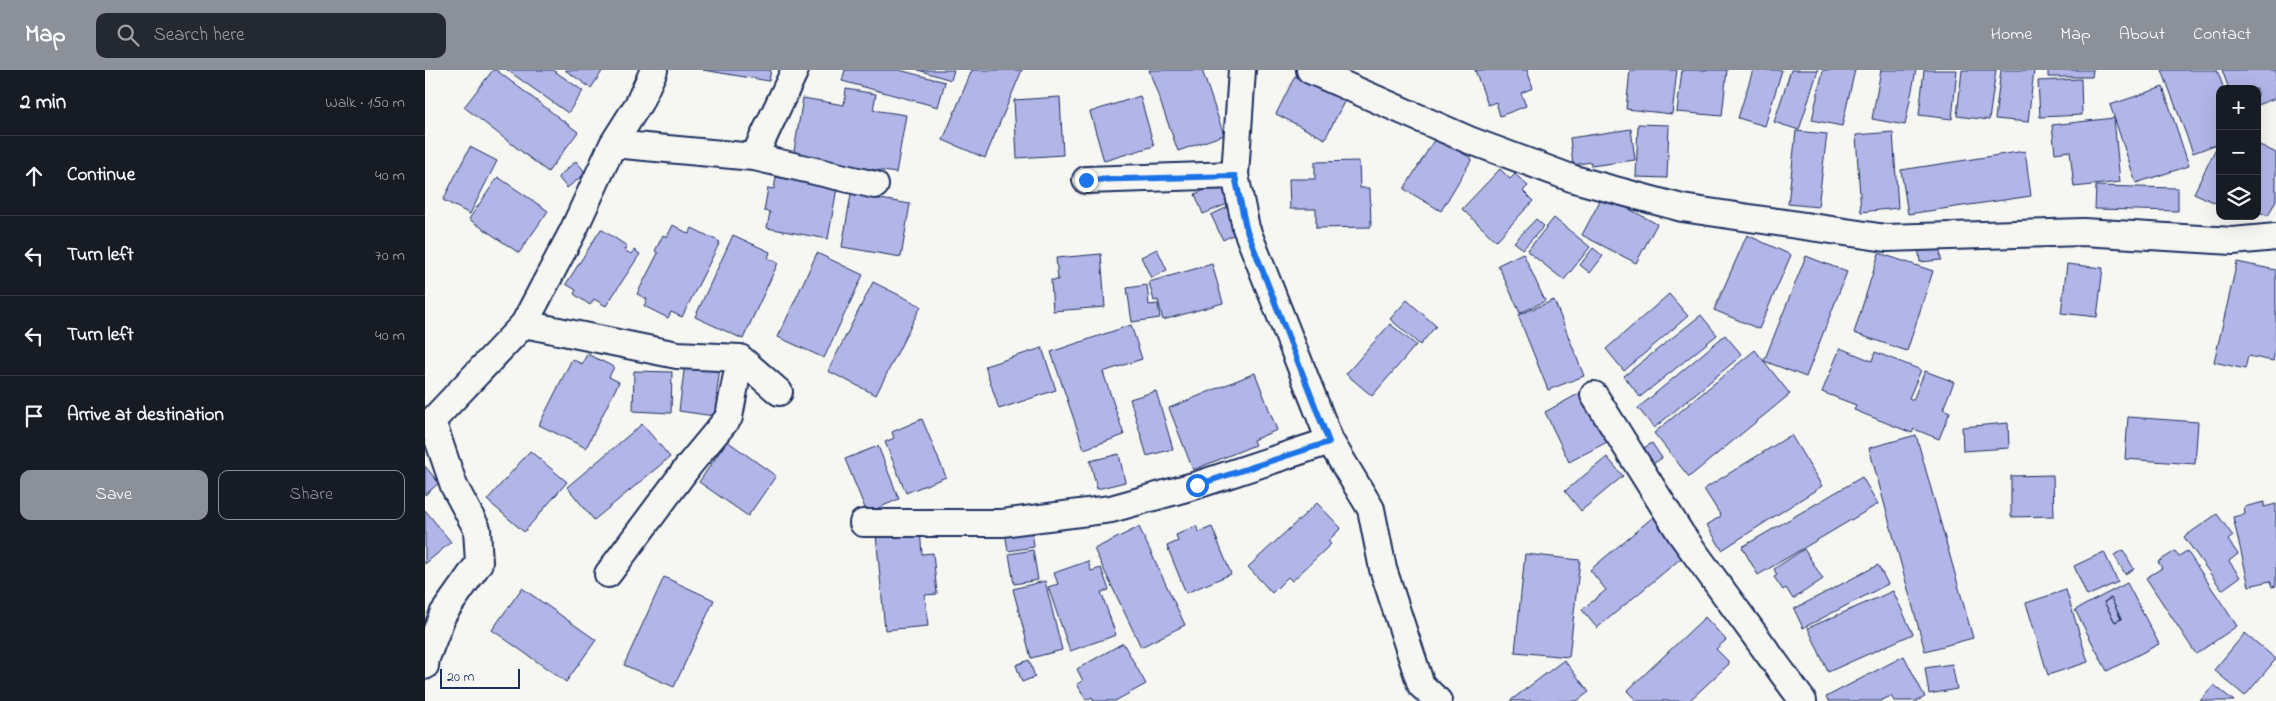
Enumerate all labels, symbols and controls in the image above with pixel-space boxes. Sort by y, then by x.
search box [96,13,446,58]
text: Map [25,18,66,53]
icon: search [114,21,142,49]
text: Search here [154,22,245,49]
text: Home [1991,22,2032,48]
text: Map [2060,22,2091,48]
text: About [2119,22,2165,48]
text: Contact [2193,22,2251,48]
map controls [2216,85,2261,220]
button: + [2216,85,2261,130]
text: 2 min [20,88,66,118]
text: Walk · 150 m [325,91,405,115]
button: − [2216,130,2261,175]
icon: ahead [20,162,48,190]
text: Continue [67,162,135,189]
text: 40 m [375,164,405,188]
route end [1075,169,1098,192]
button: layers [2216,175,2261,220]
icon: left [20,242,48,270]
text: Turn left [67,242,134,269]
text: 70 m [375,244,405,268]
icon: left [20,322,48,350]
text: Turn left [67,322,134,349]
text: 40 m [375,324,405,348]
icon: arrive [20,402,48,430]
text: Arrive at destination [67,402,224,429]
button: Save [20,470,208,520]
button: Share [218,470,405,520]
route start [1186,474,1209,497]
scale bar [440,666,520,689]
text: 20 m [447,667,474,688]

